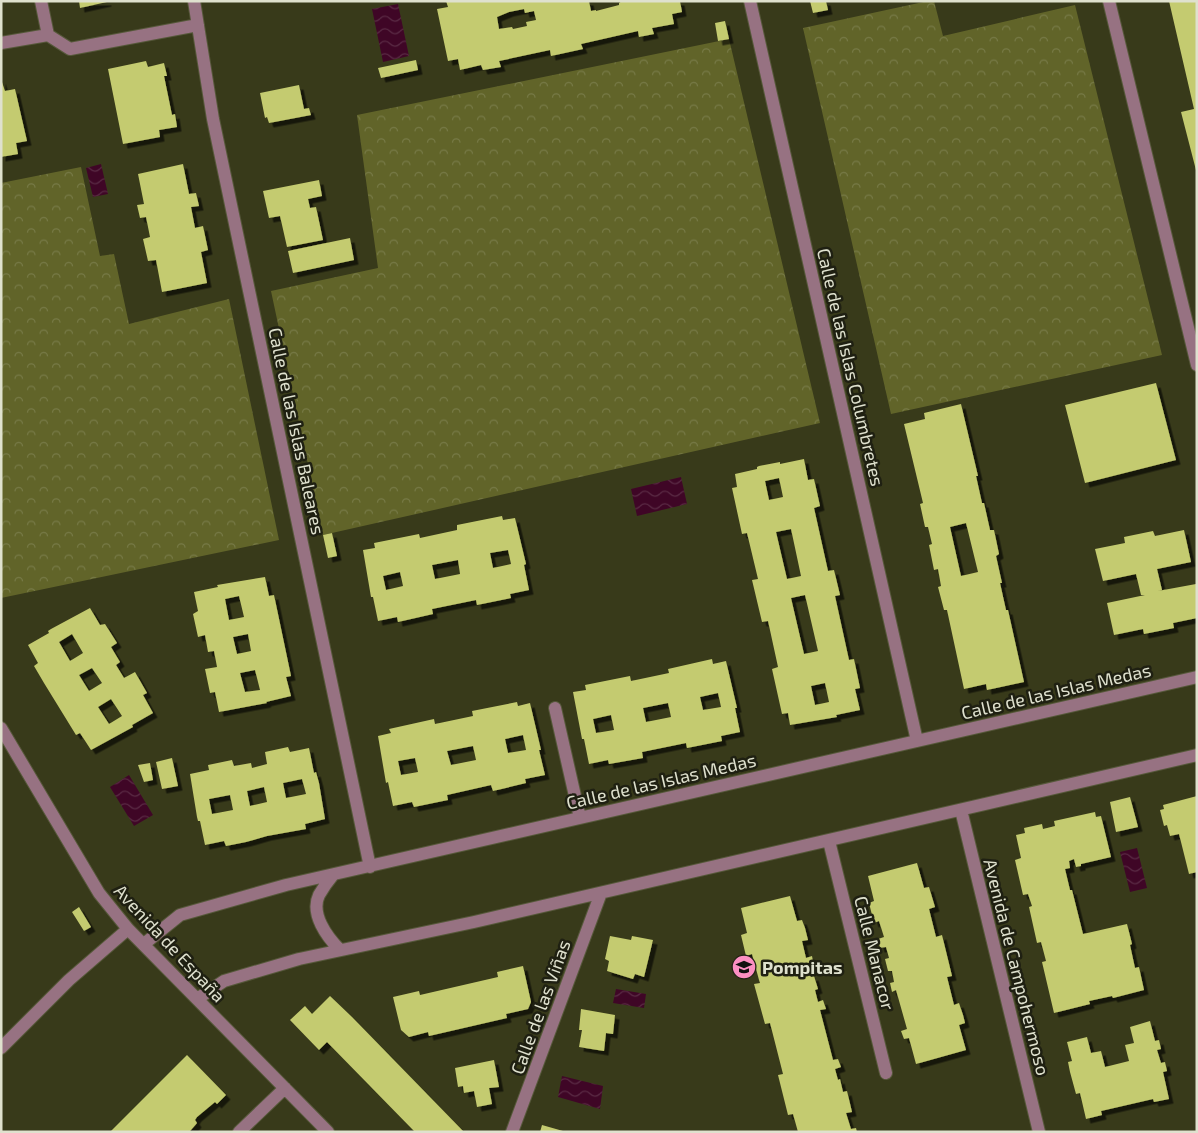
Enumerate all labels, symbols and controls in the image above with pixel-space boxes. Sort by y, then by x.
street label: Calle de las Islas Columbretes [813,246,889,488]
street label: Calle de las Islas Baleares [264,326,330,536]
street label: Calle de las Islas Medas [959,658,1153,724]
street label: Calle de las Islas Medas [564,748,758,814]
street label: Avenida de Campohermoso [979,856,1055,1078]
street label: Avenida de España [110,880,230,1006]
street label: Calle Manacor [850,894,900,1012]
street label: Calle de las Viñas [505,937,575,1077]
school or university icon: Pompitas [731,954,757,980]
place label: Pompitas [762,956,843,978]

